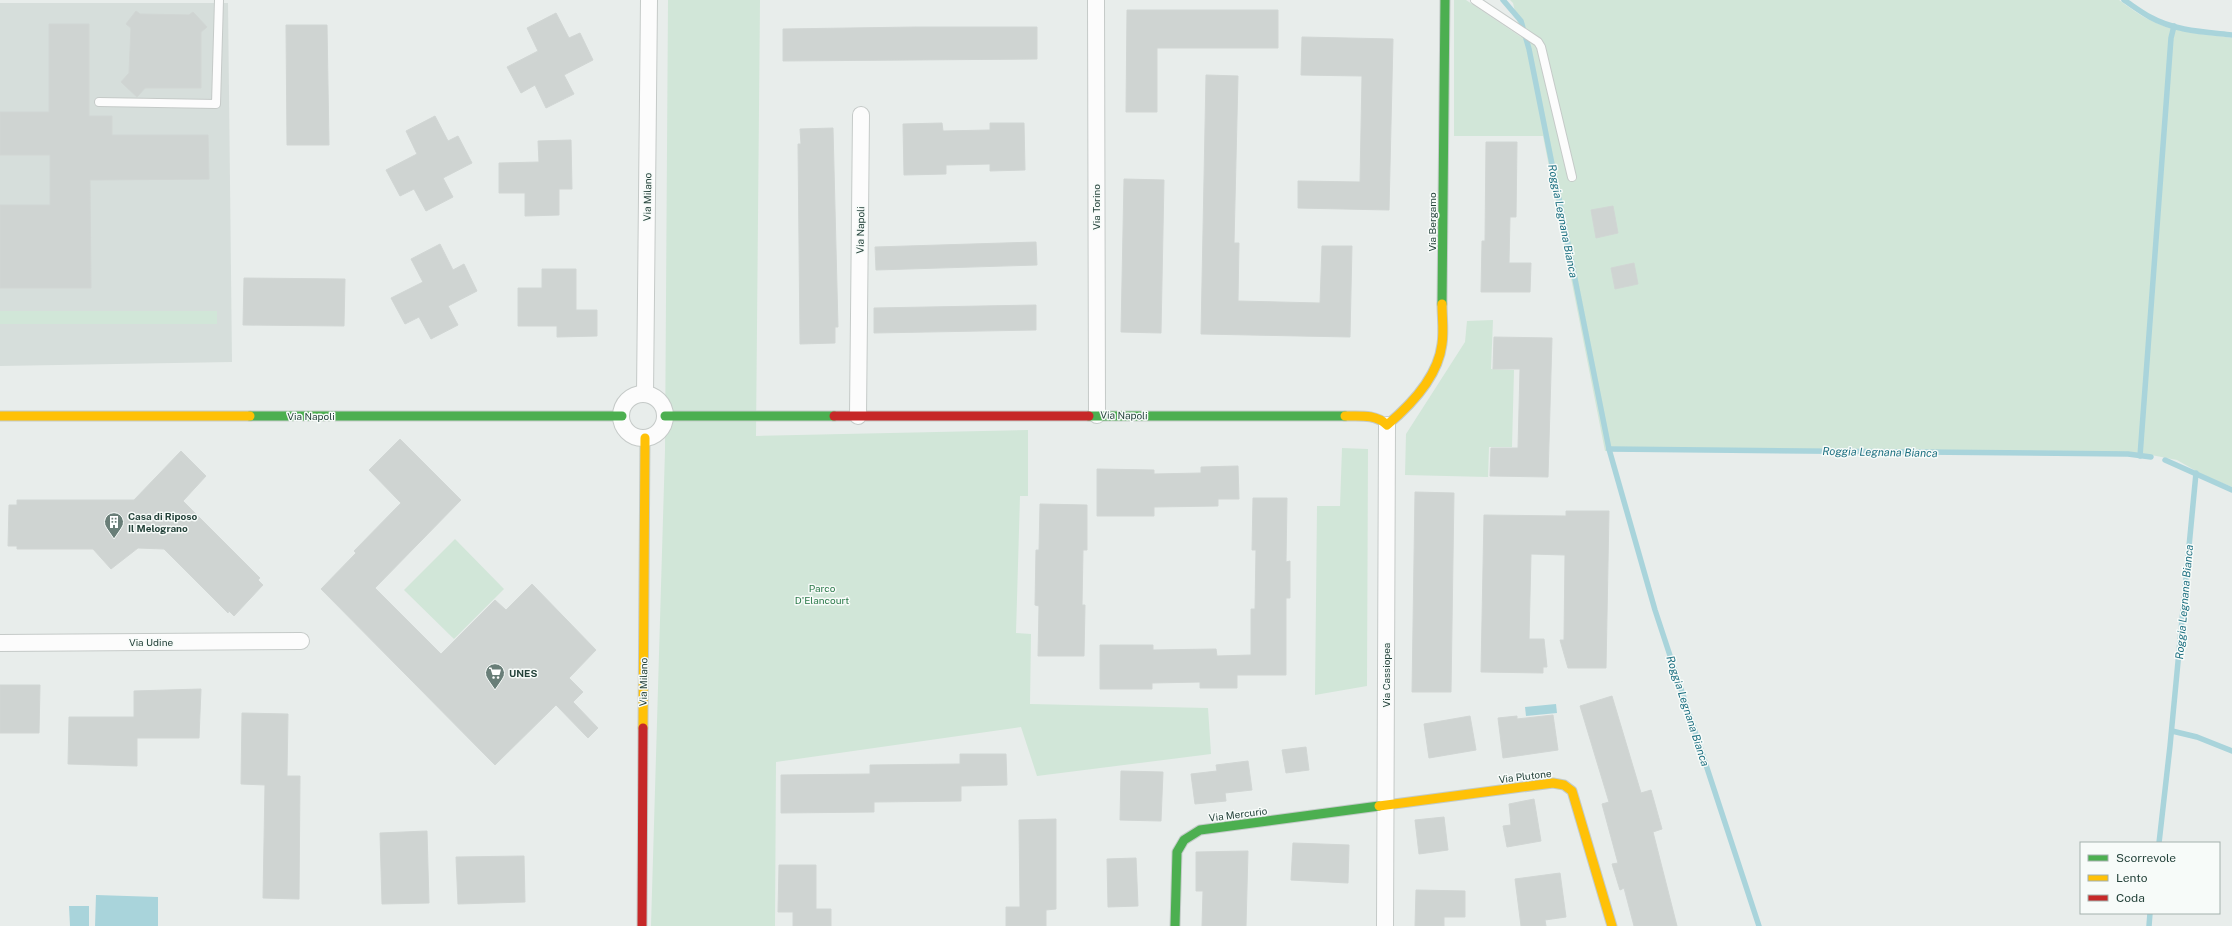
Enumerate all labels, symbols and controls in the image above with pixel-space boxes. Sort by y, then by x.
water label: Roggia Legnana Bianca [1546,163,1580,279]
street label: Via Milano [641,172,653,221]
street label: Via Torino [1090,184,1102,230]
street label: Via Bergamo [1426,192,1438,252]
street label: Via Napoli [854,206,866,254]
street label: Via Napoli [1100,409,1148,421]
street label: Via Napoli [287,410,335,422]
water label: Roggia Legnana Bianca [1822,445,1938,459]
place label: Casa di Riposo Il Melograno [128,510,198,534]
building icon: Casa di Riposo Il Melograno [103,511,125,539]
water label: Roggia Legnana Bianca [2173,544,2195,660]
park label: Parco D'Elancourt [795,582,849,606]
street label: Via Udine [129,636,173,648]
street label: Via Cassiopea [1380,643,1392,707]
water label: Roggia Legnana Bianca [1664,654,1712,768]
street label: Via Milano [637,657,649,706]
supermarket icon: UNES [484,662,506,690]
place label: UNES [509,667,537,679]
street label: Via Plutone [1498,767,1552,785]
street label: Via Mercurio [1208,804,1268,824]
legend [2080,842,2220,914]
text: Scorrevole [2116,851,2176,865]
text: Lento [2116,871,2148,885]
text: Coda [2116,891,2145,905]

